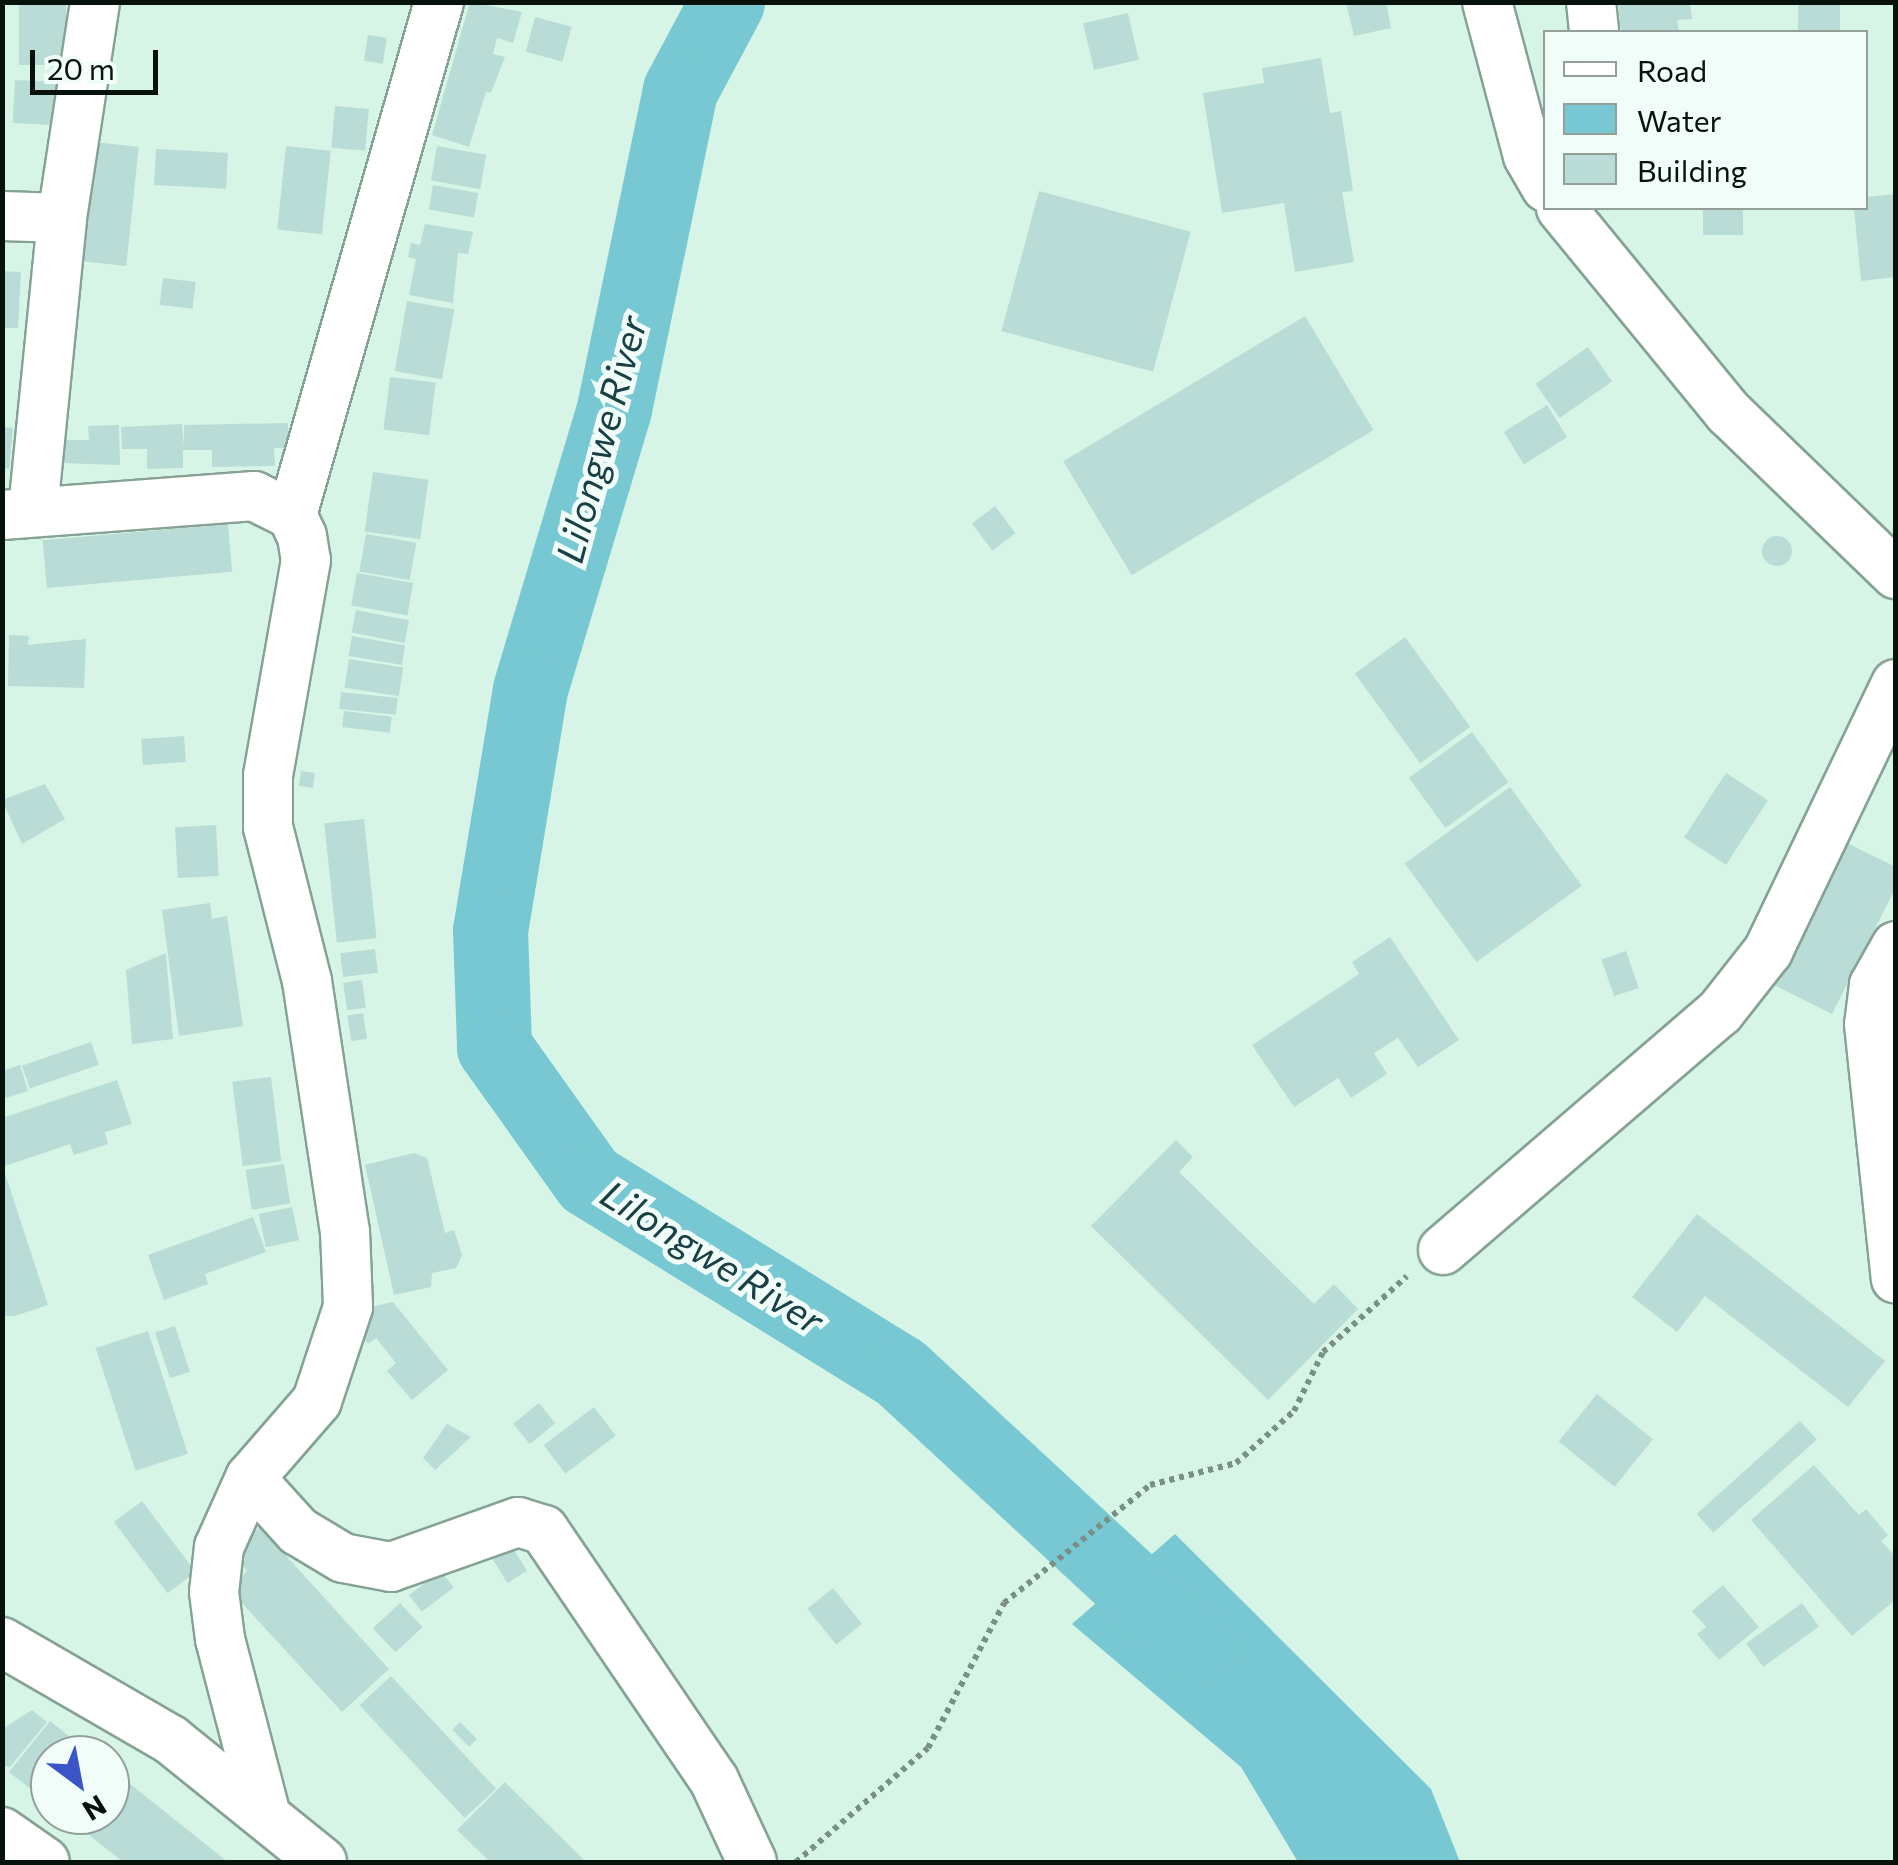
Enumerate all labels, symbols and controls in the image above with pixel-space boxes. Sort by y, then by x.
scale bar [35,30,162,92]
legend [1543,30,1868,210]
text: 20 m [47,49,115,86]
text: Road [1637,51,1707,88]
text: Water [1637,101,1722,138]
text: Building [1637,151,1747,188]
water label: Lilongwe River [545,311,655,567]
water label: Lilongwe River [594,1170,832,1342]
north arrow [30,1735,130,1835]
text: N [77,1789,113,1829]

